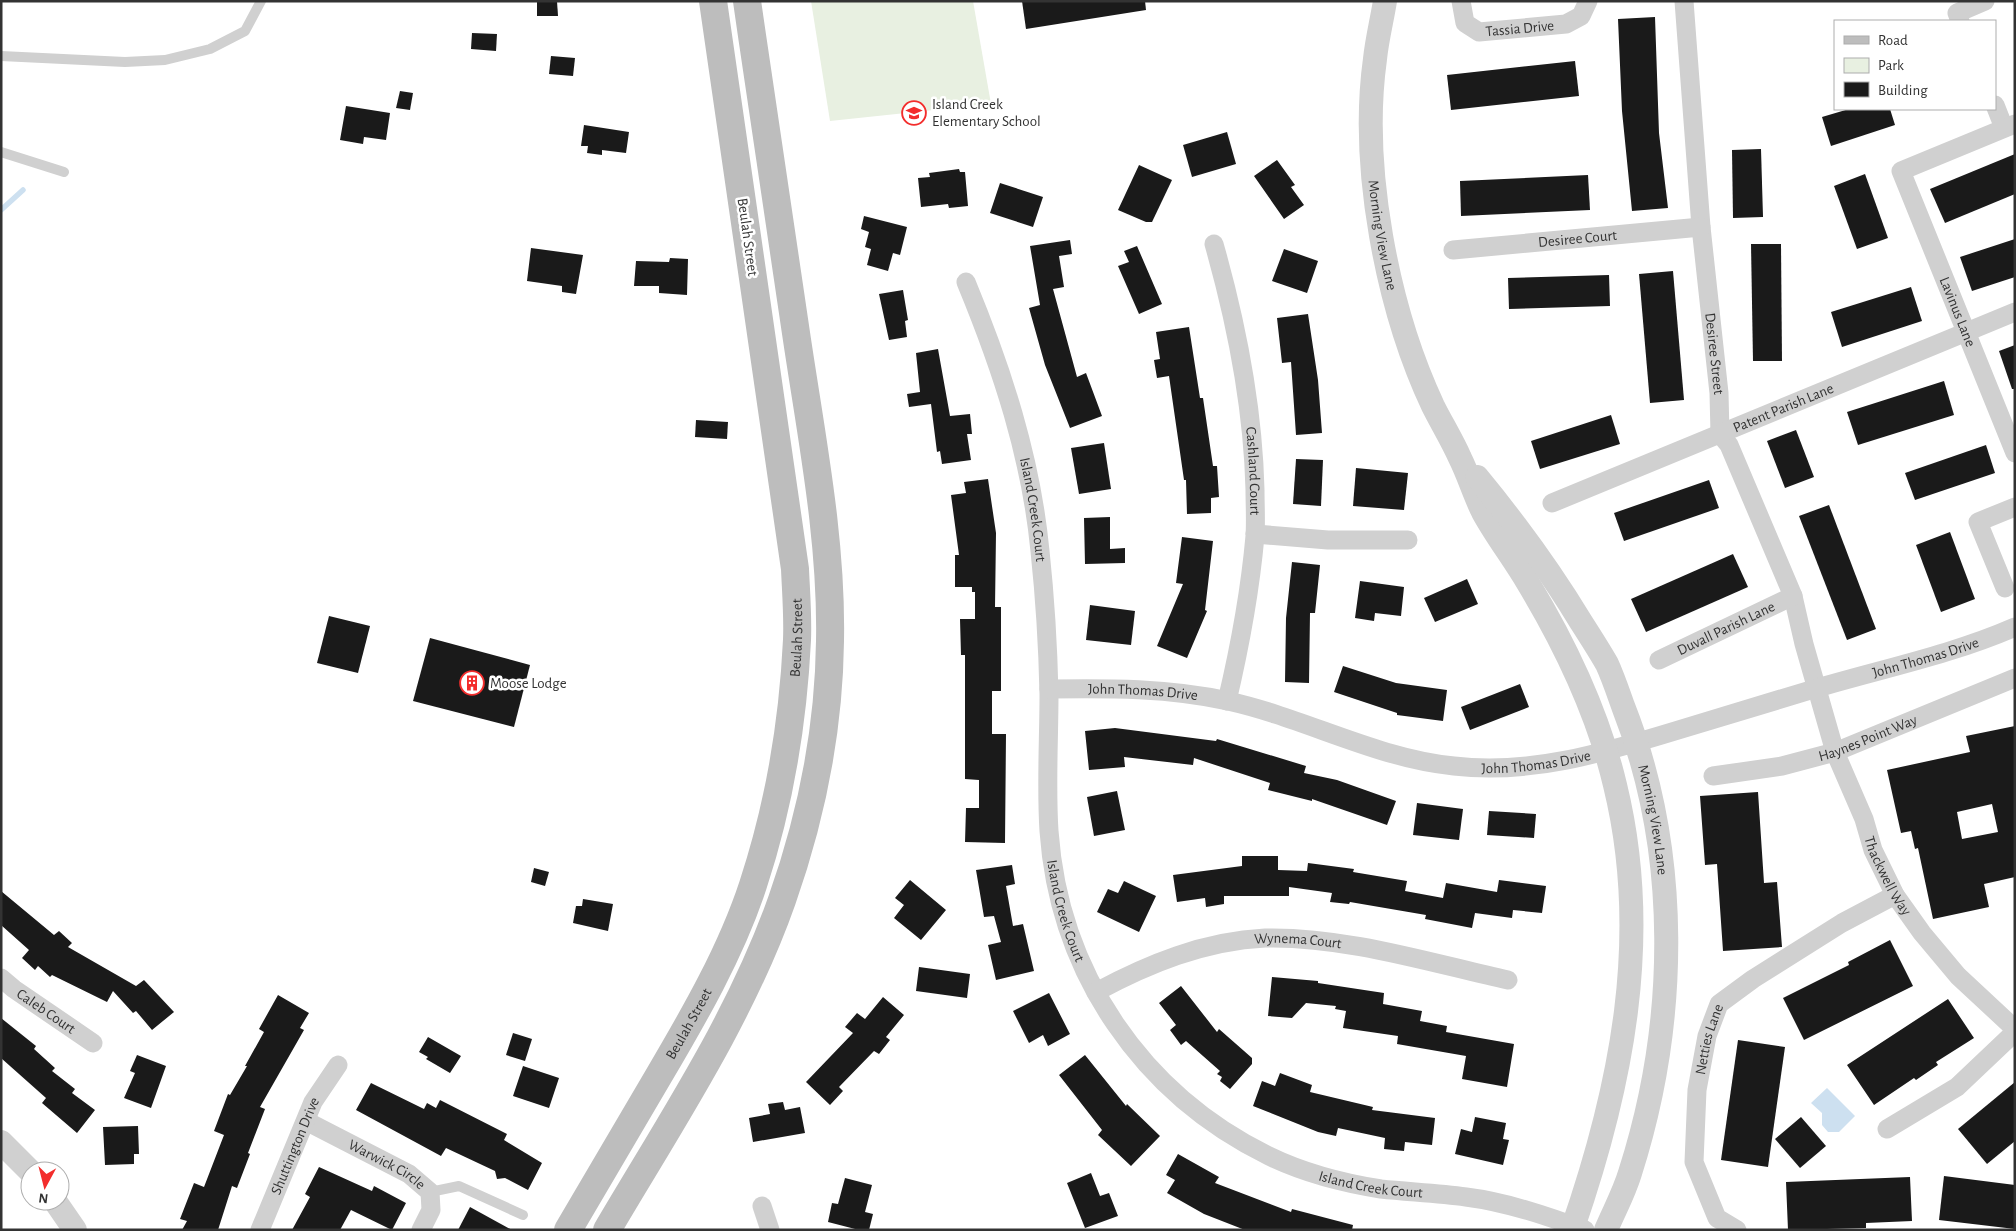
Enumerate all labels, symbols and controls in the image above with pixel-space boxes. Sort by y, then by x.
street label: Tassia Drive [1485,18,1555,39]
legend [1834,20,1996,110]
text: Road [1878,33,1908,48]
text: Park [1878,58,1904,73]
text: Building [1878,83,1928,98]
place label: Island Creek Elementary School [932,97,1041,129]
school or university icon: Island Creek Elementary School [901,100,927,126]
street label: Morning View Lane [1366,179,1399,292]
street label: Beulah Street [735,197,760,277]
street label: Desiree Court [1537,228,1618,250]
street label: Lavinus Lane [1937,275,1978,349]
street label: Desiree Street [1702,312,1726,396]
street label: Patent Parish Lane [1731,381,1836,435]
street label: Cashland Court [1243,426,1262,516]
street label: Island Creek Court [1017,456,1048,563]
street label: Beulah Street [788,598,805,678]
street label: Duvall Parish Lane [1675,599,1777,658]
street label: John Thomas Drive [1871,635,1981,680]
building icon: Moose Lodge [459,670,485,696]
place label: Moose Lodge [490,676,567,691]
street label: John Thomas Drive [1088,682,1199,703]
street label: Haynes Point Way [1817,712,1920,764]
street label: John Thomas Drive [1481,748,1592,776]
street label: Morning View Lane [1635,763,1670,876]
street label: Thackwell Way [1861,834,1914,919]
street label: Island Creek Court [1044,859,1087,964]
street label: Wynema Court [1254,931,1343,951]
street label: Caleb Court [14,986,78,1037]
street label: Beulah Street [663,986,715,1062]
street label: Netties Lane [1693,1002,1726,1076]
street label: Shuttington Drive [268,1094,322,1197]
street label: Warwick Circle [346,1137,428,1193]
north arrow [20,1161,70,1211]
street label: Island Creek Court [1317,1169,1424,1201]
text: N [38,1190,49,1205]

